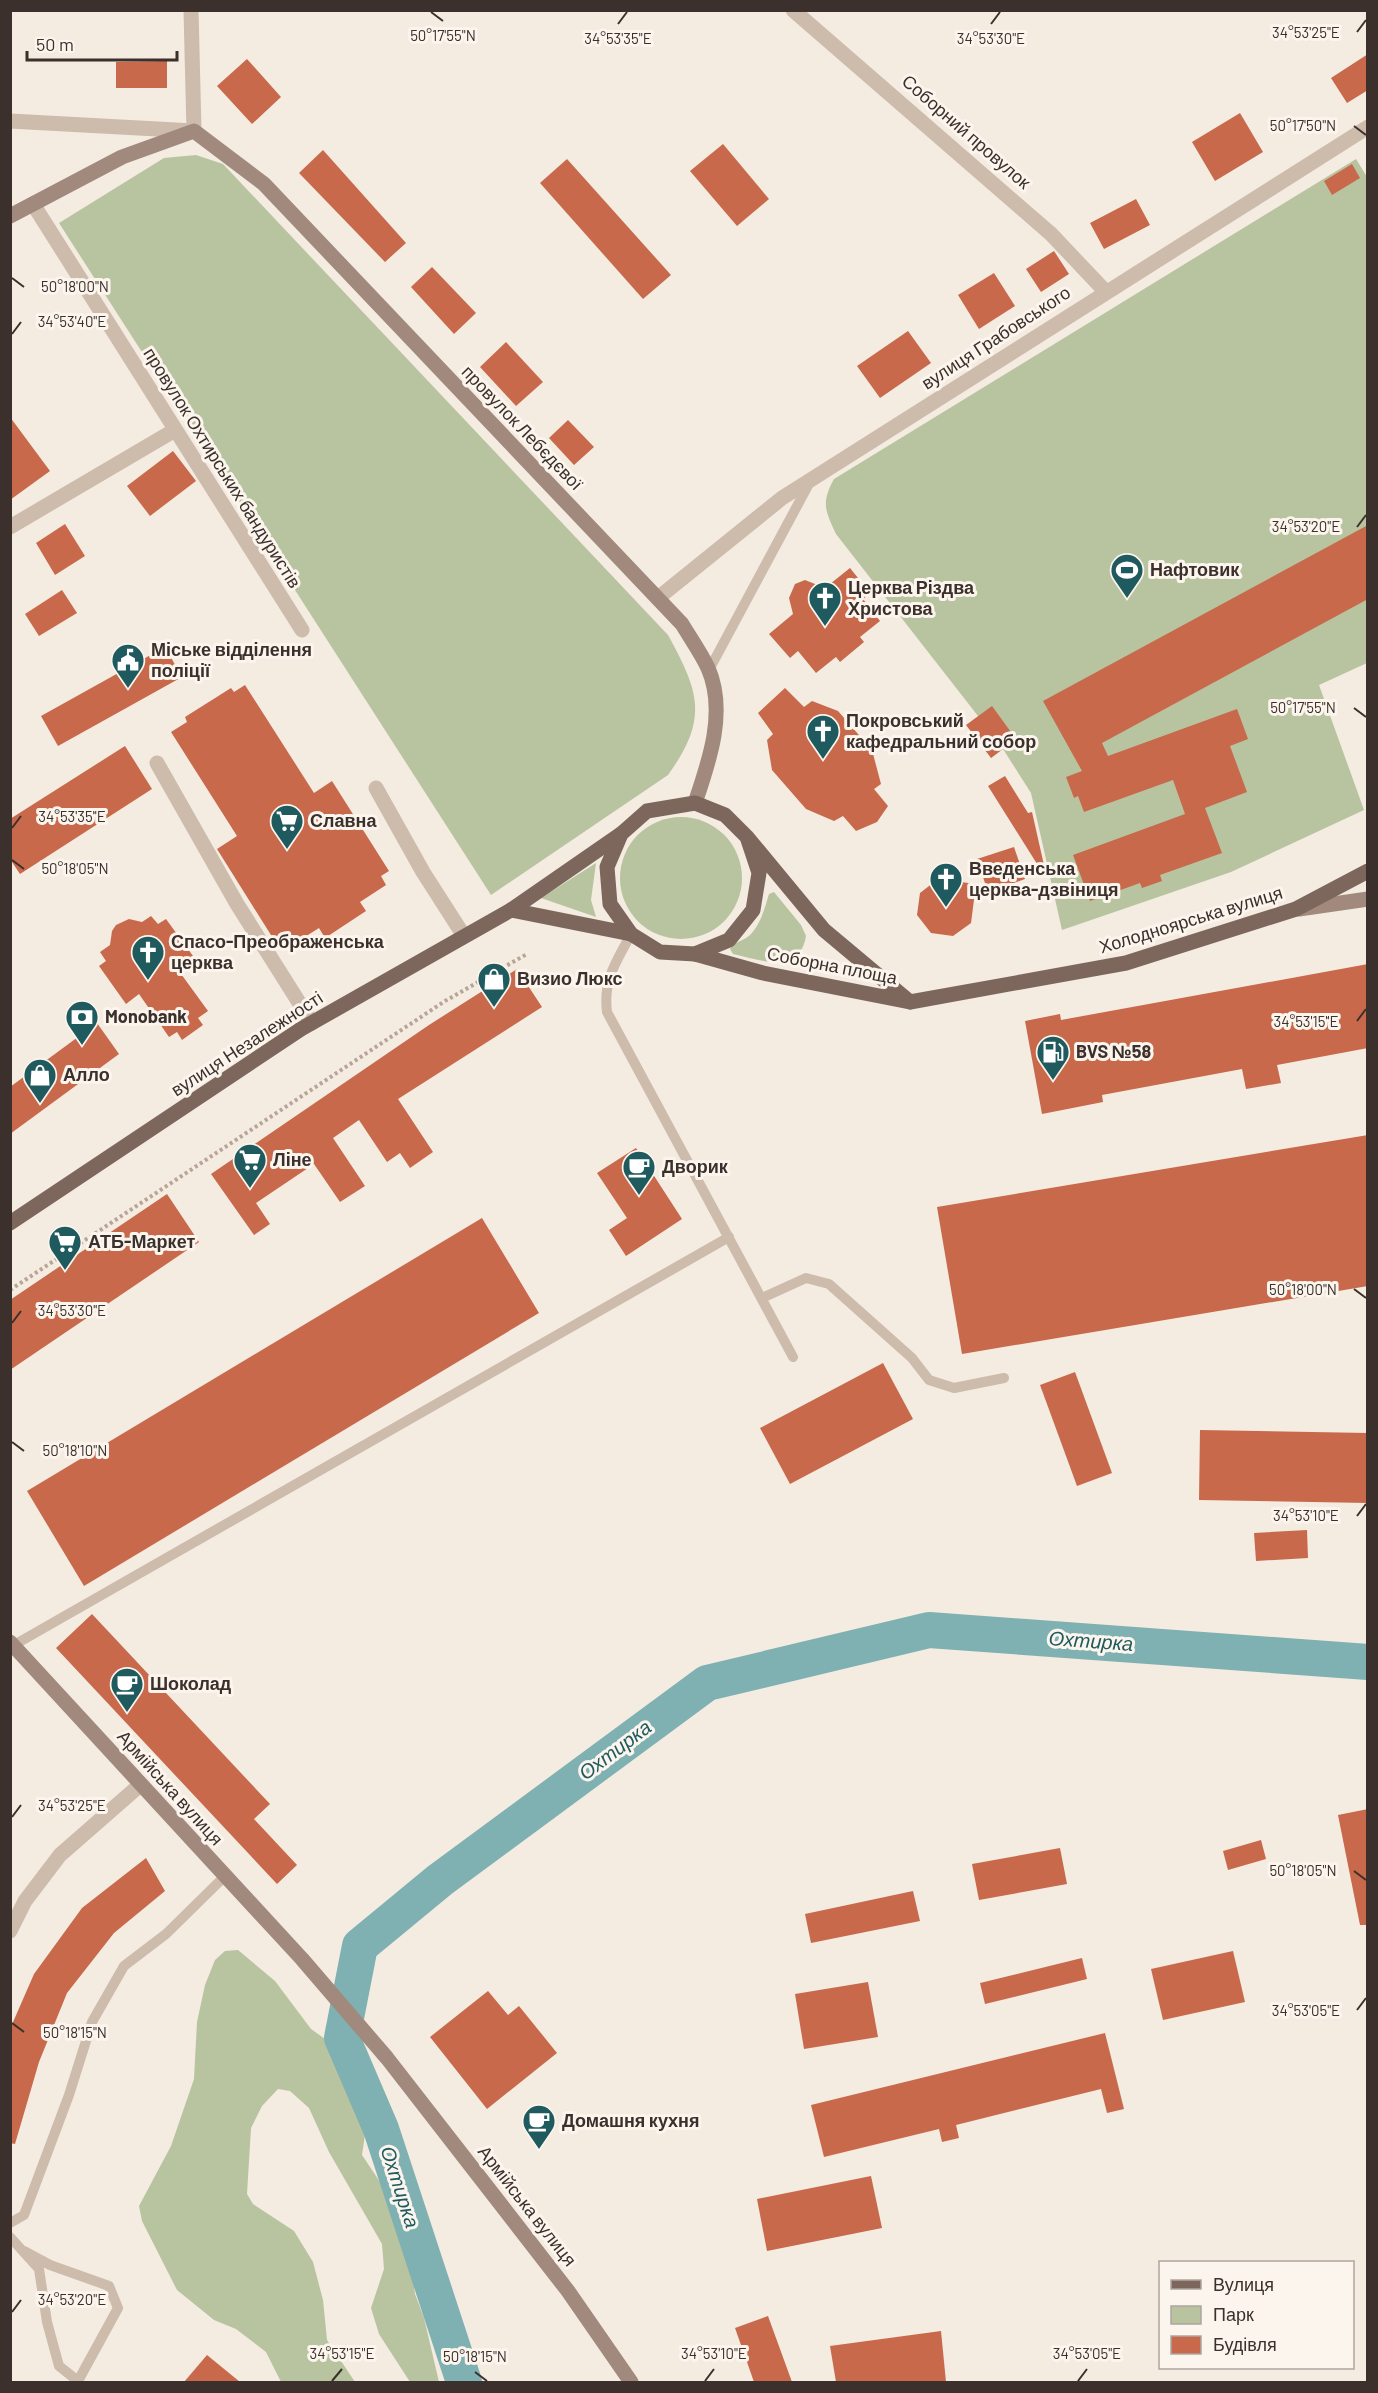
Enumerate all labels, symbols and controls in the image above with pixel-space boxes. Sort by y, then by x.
text: 34°53'25"E [1272,23,1340,41]
scale bar [27,24,177,62]
text: 50°17'55"N [410,26,476,44]
text: 34°53'35"E [584,29,652,47]
text: 34°53'30"E [957,29,1025,47]
text: 50 m [36,33,74,55]
street label: Соборний провулок [898,69,1036,193]
text: 50°17'50"N [1270,116,1336,134]
text: 50°18'00"N [41,277,109,295]
street label: вулиця Грабовського [917,281,1074,394]
text: 34°53'40"E [38,312,106,330]
street label: провулок Охтирських бандуристів [139,343,306,592]
street label: провулок Лебєдєвої [458,360,588,494]
text: 34°53'20"E [1272,517,1340,535]
sports icon: Нафтовик [1109,552,1145,599]
place label: Нафтовик [1150,558,1240,580]
place label: Церква Різдва Христова [848,576,975,619]
church icon: Церква Різдва Христова [807,580,843,627]
place label: Міське відділення поліції [151,638,312,681]
public building icon: Міське відділення поліції [110,642,146,689]
text: 50°17'55"N [1270,698,1336,716]
place label: Покровський кафедральний собор [846,709,1036,752]
church icon: Покровський кафедральний собор [805,713,841,760]
supermarket icon: Славна [269,803,305,850]
text: 34°53'35"E [38,807,106,825]
place label: Славна [310,809,377,831]
place label: Введенська церква-дзвіниця [969,857,1118,900]
text: 50°18'05"N [41,859,109,877]
church icon: Введенська церква-дзвіниця [928,861,964,908]
street label: Холодноярська вулиця [1096,881,1285,957]
place label: Спасо-Преображенська церква [171,930,385,973]
church icon: Спасо-Преображенська церква [130,934,166,981]
street label: Соборна площа [765,942,900,989]
shop icon: Визио Люкс [476,961,512,1008]
place label: Визио Люкс [517,967,622,989]
street label: вулиця Незалежності [166,986,326,1100]
bank icon: Monobank [64,999,100,1046]
place label: Monobank [105,1005,187,1027]
text: 34°53'15"E [1273,1012,1339,1030]
fuel station icon: BVS №58 [1035,1034,1071,1081]
place label: BVS №58 [1076,1040,1152,1062]
shop icon: Алло [22,1057,58,1104]
place label: Алло [63,1063,110,1085]
supermarket icon: Ліне [232,1142,268,1189]
place label: Ліне [273,1148,312,1170]
cafe icon: Дворик [621,1149,657,1196]
place label: Дворик [662,1155,729,1177]
supermarket icon: АТБ-Маркет [47,1224,83,1271]
place label: АТБ-Маркет [88,1230,195,1252]
text: 50°18'00"N [1269,1280,1337,1298]
text: 34°53'30"E [38,1301,106,1319]
text: 50°18'10"N [43,1441,107,1459]
text: 34°53'10"E [1273,1506,1339,1524]
water label: Охтирка [1048,1625,1134,1655]
cafe icon: Шоколад [109,1666,145,1713]
place label: Шоколад [150,1672,232,1694]
water label: Охтирка [573,1714,655,1784]
street label: Армійська вулиця [113,1725,228,1849]
text: 34°53'25"E [38,1796,106,1814]
text: 50°18'05"N [1269,1861,1337,1879]
text: 34°53'05"E [1272,2001,1340,2019]
text: 50°18'15"N [43,2023,107,2041]
cafe icon: Домашня кухня [521,2103,557,2150]
place label: Домашня кухня [562,2109,700,2131]
street label: Армійська вулиця [474,2141,582,2270]
water label: Охтирка [376,2143,425,2231]
legend [1159,2261,1354,2369]
text: Вулиця [1213,2273,1274,2295]
text: 34°53'20"E [38,2290,106,2308]
text: Парк [1213,2303,1254,2325]
text: Будівля [1213,2333,1277,2355]
text: 34°53'15"E [309,2344,375,2362]
text: 34°53'10"E [681,2344,747,2362]
text: 34°53'05"E [1053,2344,1121,2362]
text: 50°18'15"N [443,2347,507,2365]

